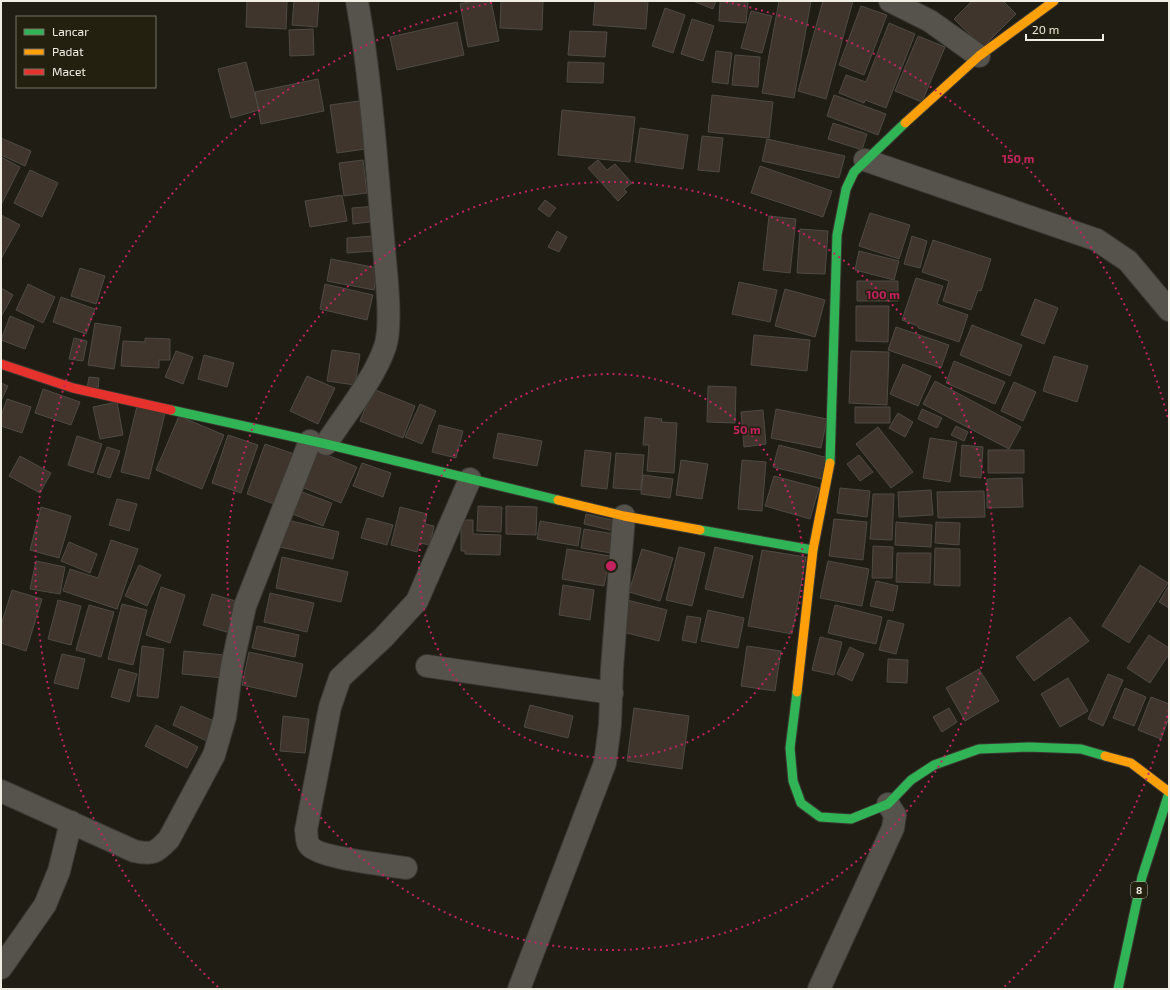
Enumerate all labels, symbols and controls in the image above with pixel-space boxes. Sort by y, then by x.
legend [16,16,156,88]
scale bar [1026,16,1103,42]
text: 20 m [1032,22,1059,36]
text: Lancar [52,24,89,38]
text: Padat [52,44,84,58]
text: Macet [52,64,86,78]
text: 150 m [1002,151,1034,165]
text: 100 m [866,287,900,301]
text: 50 m [733,422,761,436]
centre of rings [604,559,618,573]
road number: 8 [1131,882,1147,898]

